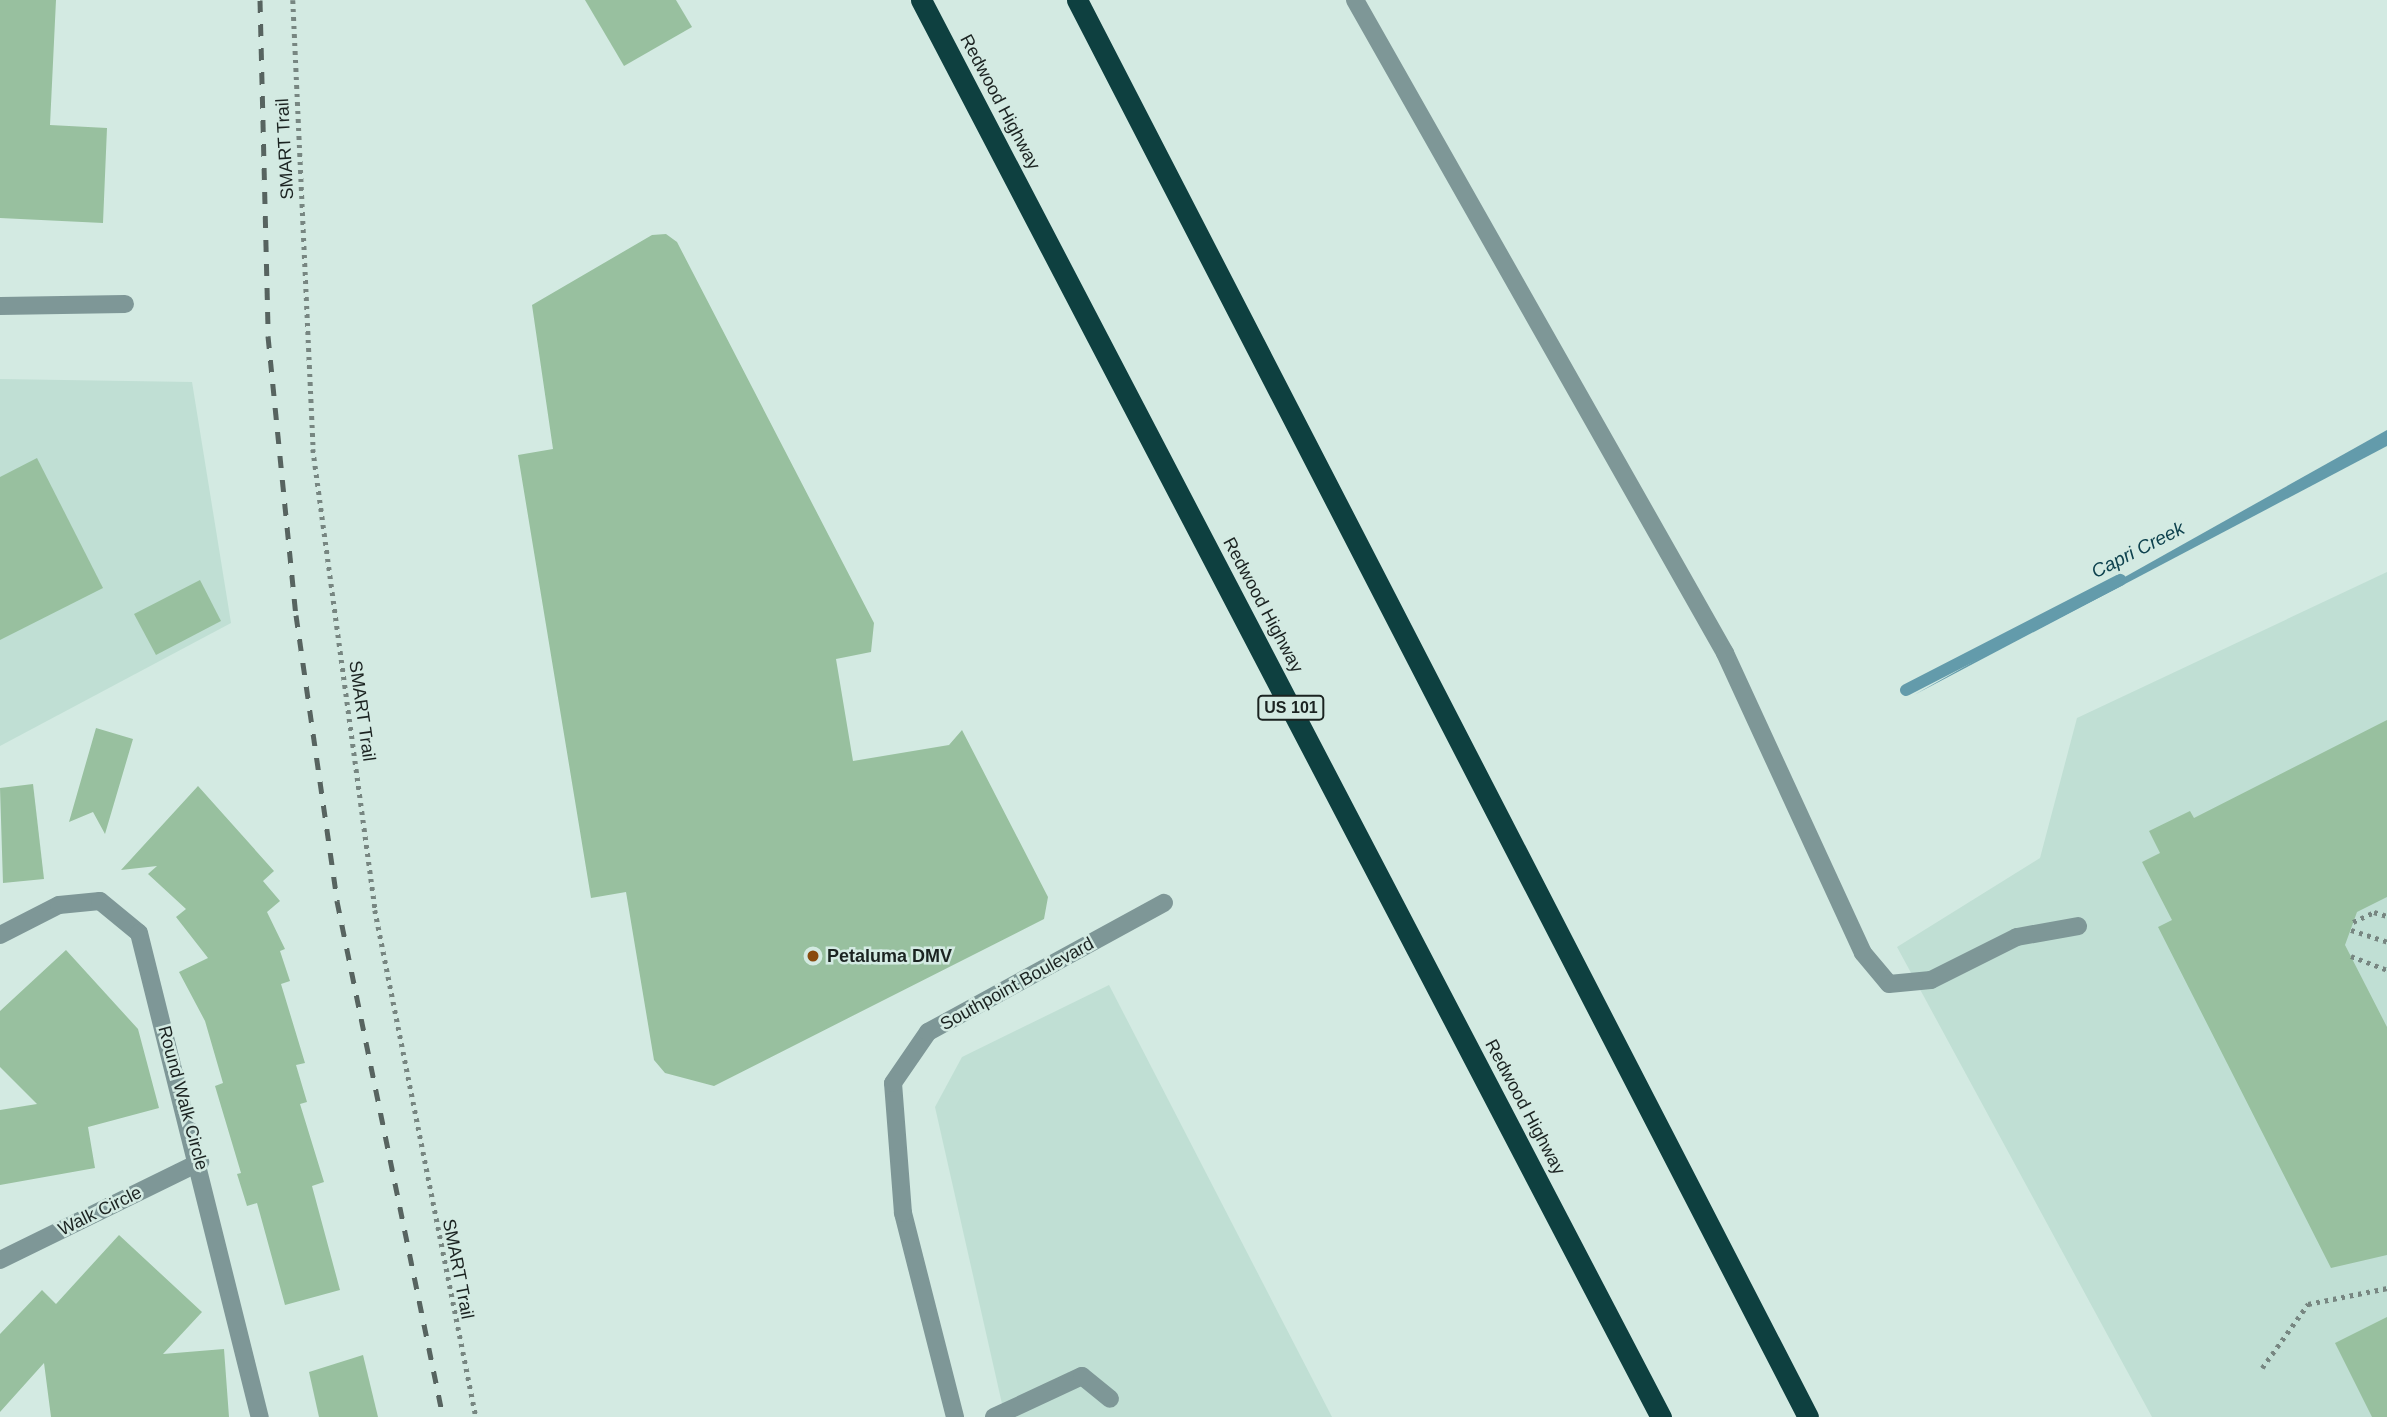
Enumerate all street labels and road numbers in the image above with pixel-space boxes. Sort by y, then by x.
street label: Redwood Highway [955,31,1045,173]
street label: SMART Trail [272,98,298,200]
street label: Redwood Highway [1218,534,1308,676]
street label: SMART Trail [344,659,380,763]
road number: US 101 [1256,695,1326,720]
street label: Southpoint Boulevard [936,933,1098,1035]
street label: Round Walk Circle [153,1024,213,1172]
street label: Redwood Highway [1480,1036,1570,1178]
street label: Walk Circle [55,1181,145,1241]
street label: SMART Trail [438,1217,478,1321]

